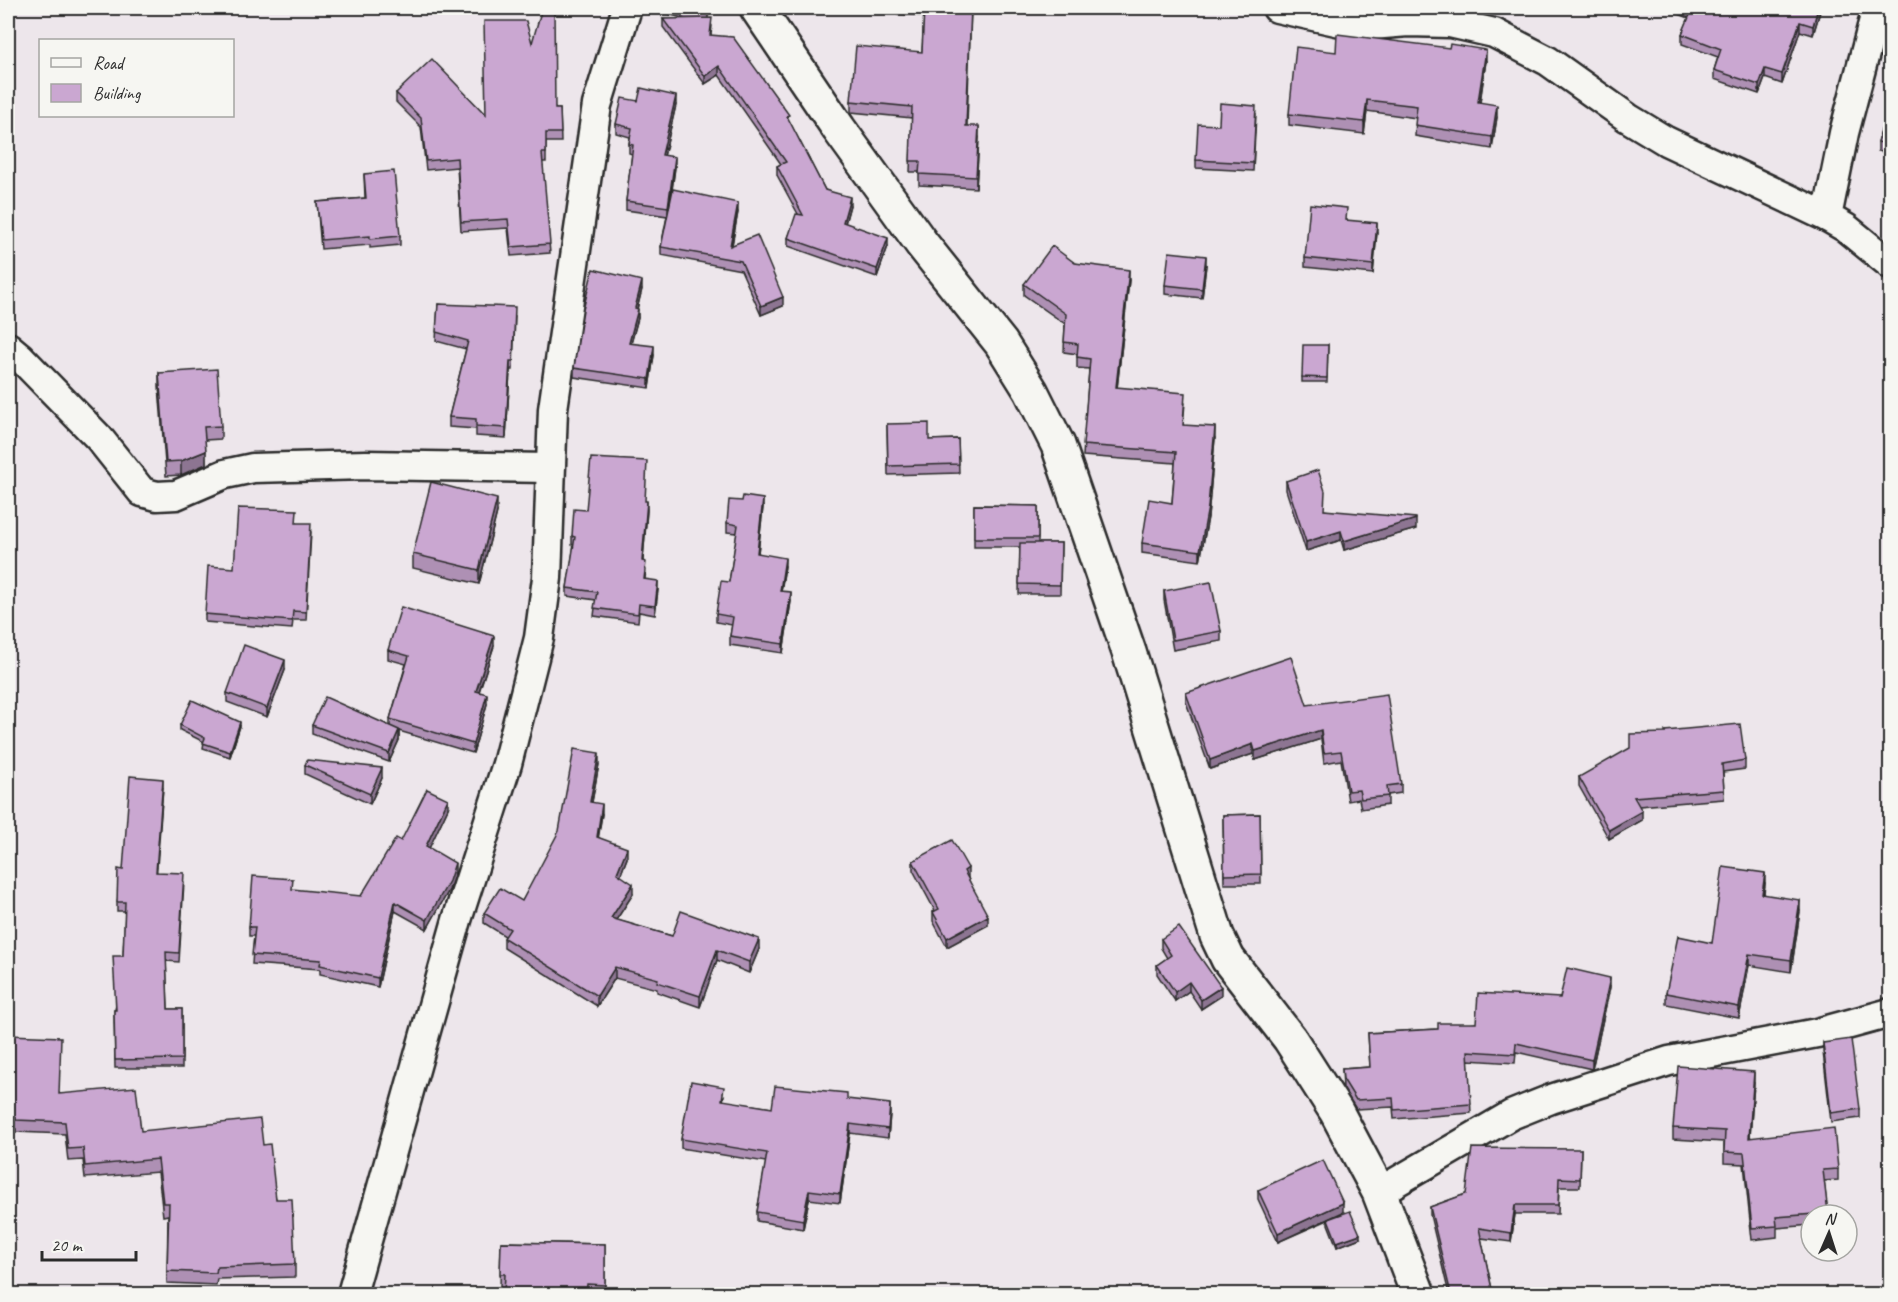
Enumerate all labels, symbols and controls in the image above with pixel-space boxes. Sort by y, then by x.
legend [39,39,234,117]
text: Road [93,52,126,74]
text: Building [93,82,142,104]
north arrow [1799,1203,1859,1263]
text: N [1824,1209,1838,1229]
scale bar [42,1224,136,1262]
text: 20 m [51,1234,84,1256]

